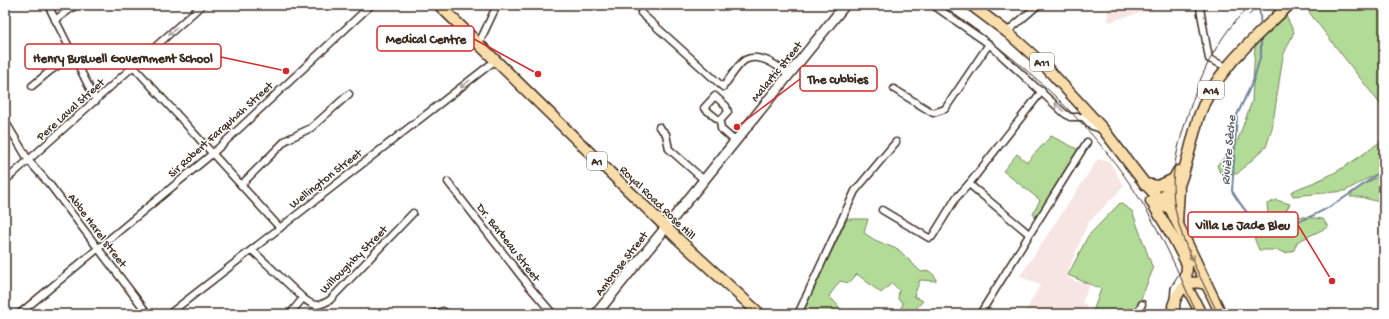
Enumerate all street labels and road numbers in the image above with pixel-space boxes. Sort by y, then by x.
street label: Malartic street [749,38,807,105]
road number: A11 [1030,53,1054,71]
street label: Pere Laval Street [34,76,109,145]
street label: Sir Robert Farquhah Street [166,79,278,181]
road number: A14 [1198,81,1224,99]
street label: Wellington Street [287,146,366,212]
road number: A1 [587,152,607,170]
street label: Royal Road Rose Hill [616,164,698,244]
street label: Abbe Harel street [64,191,129,272]
street label: Dr. Barbeau Street [472,201,543,286]
street label: Willoughby Street [318,223,392,297]
street label: Ambrose Street [593,228,653,299]

